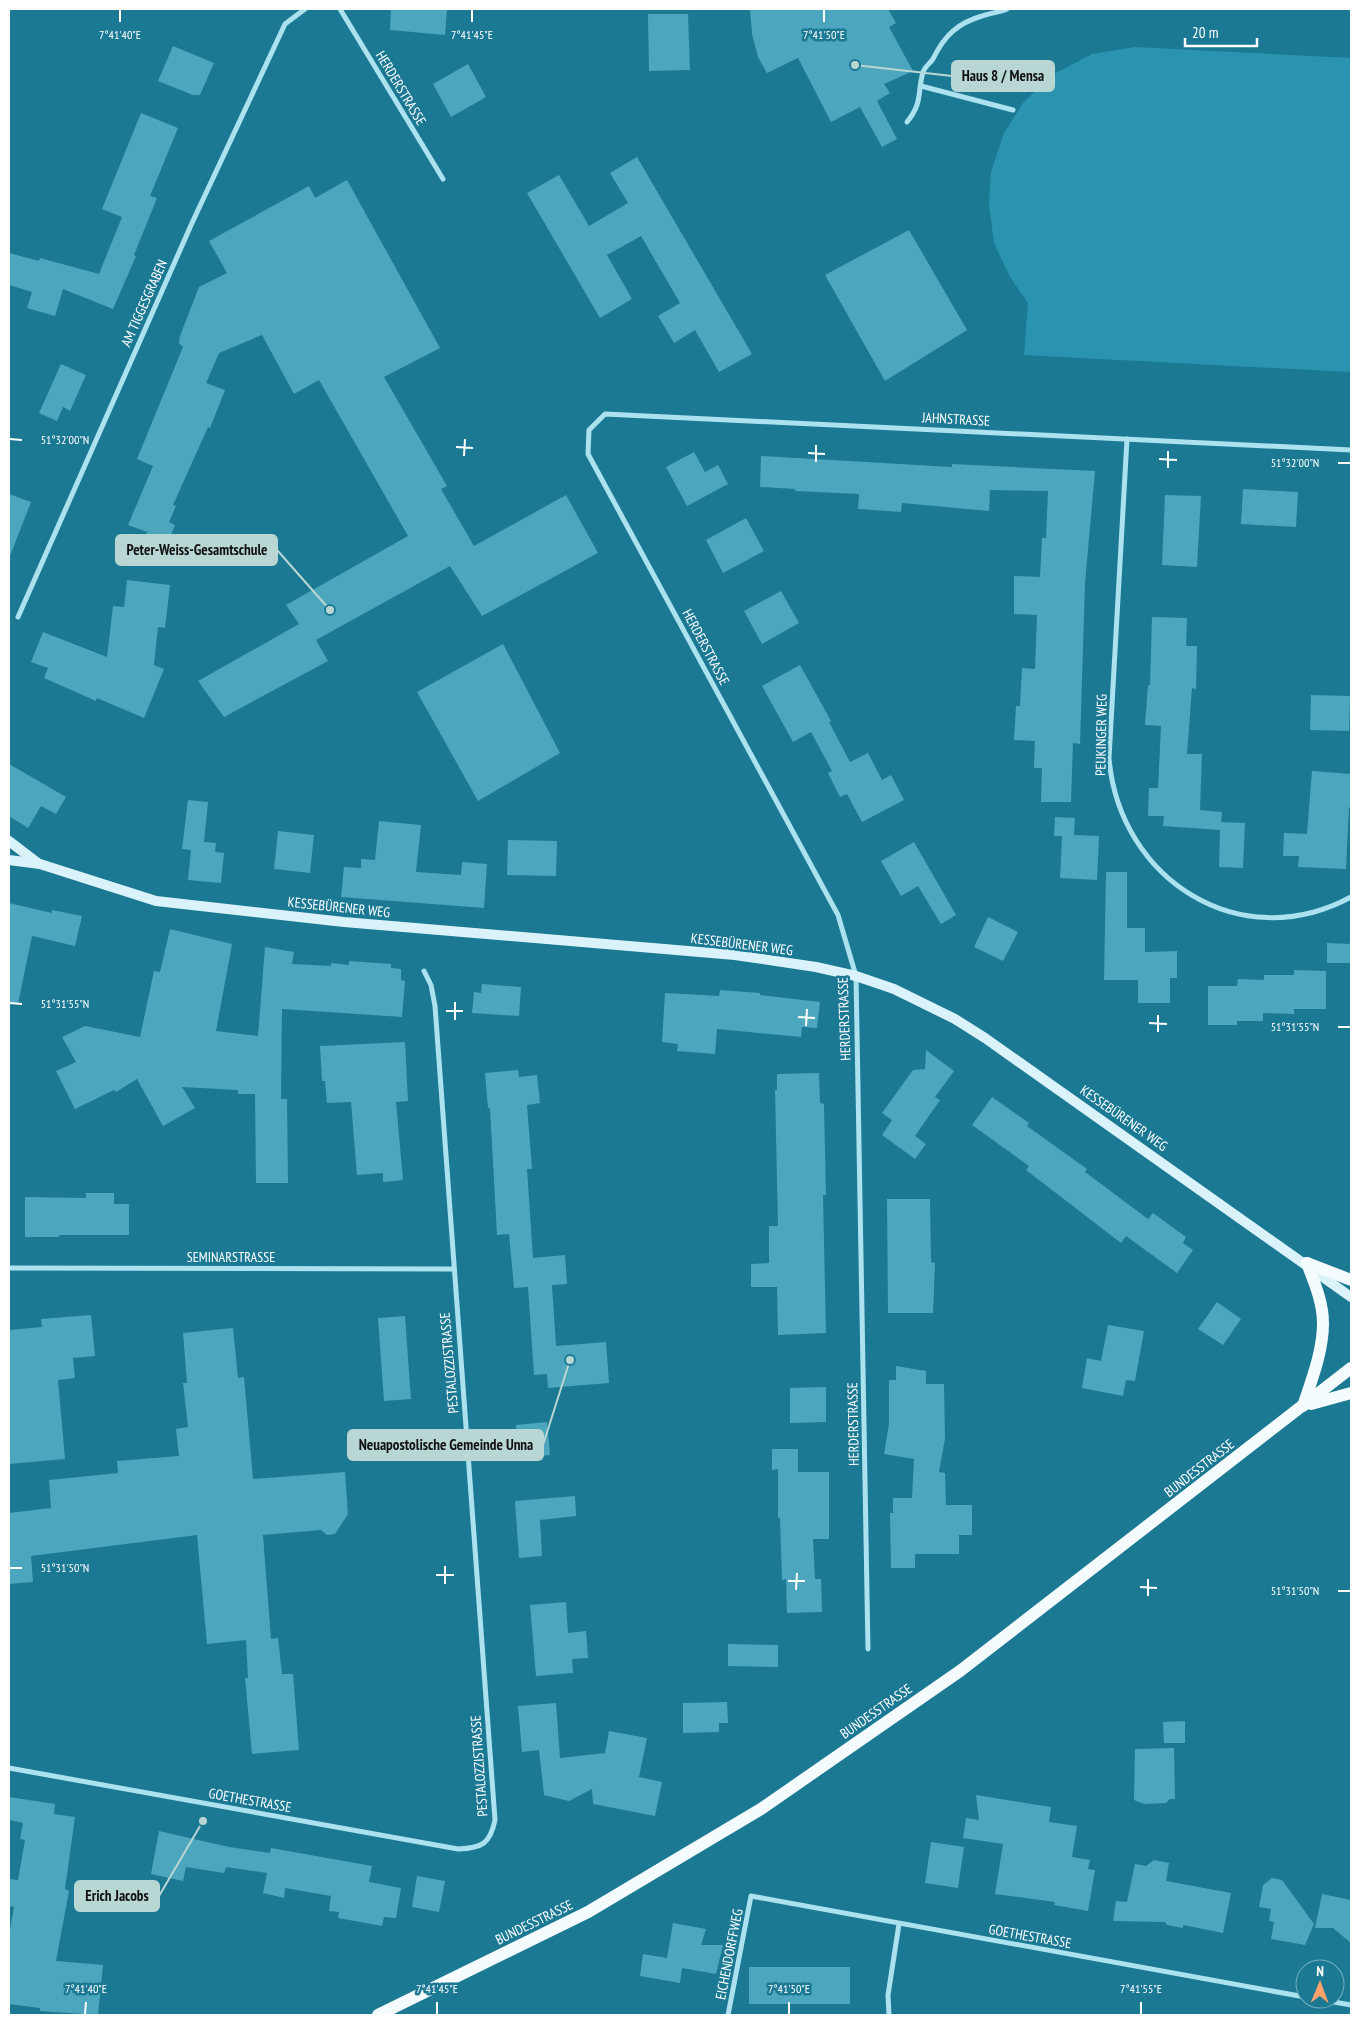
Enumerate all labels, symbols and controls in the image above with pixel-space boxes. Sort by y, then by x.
scale bar [1185,15,1258,47]
text: 20 m [1192,23,1218,42]
text: 7°41'40"E [99,27,141,42]
text: 7°41'45"E [451,27,493,42]
text: 7°41'50"E [803,27,845,42]
street label: HERDERSTRASSE [372,48,430,128]
callout: Haus 8 / Mensa [952,61,1054,91]
text: Haus 8 / Mensa [962,66,1044,85]
street label: AM TIGGESGRABEN [117,257,171,349]
street label: JAHNSTRASSE [920,408,991,430]
text: 51°32'00"N [41,432,89,447]
text: 51°32'00"N [1271,455,1319,470]
callout: Peter-Weiss-Gesamtschule [116,535,277,565]
text: Peter-Weiss-Gesamtschule [126,540,268,559]
street label: HERDERSTRASSE [678,606,734,688]
street label: PEUKINGER WEG [1091,694,1111,776]
street label: KESSEBÜRENER WEG [287,893,391,921]
street label: KESSEBÜRENER WEG [690,929,794,959]
street label: HERDERSTRASSE [834,977,854,1061]
text: 51°31'55"N [41,996,89,1011]
text: 51°31'55"N [1271,1019,1319,1034]
street label: KESSEBÜRENER WEG [1077,1081,1171,1155]
street label: SEMINARSTRASSE [187,1248,275,1266]
street label: PESTALOZZISTRASSE [436,1312,462,1414]
street label: HERDERSTRASSE [843,1382,863,1466]
callout: Neuapostolische Gemeinde Unna [348,1430,543,1460]
text: Neuapostolische Gemeinde Unna [359,1435,533,1454]
street label: BUNDESSTRASSE [1160,1435,1238,1501]
text: 51°31'50"N [41,1560,89,1575]
text: 51°31'50"N [1271,1583,1319,1598]
street label: BUNDESSTRASSE [836,1680,916,1742]
street label: PESTALOZZISTRASSE [466,1715,492,1817]
street label: GOETHESTRASSE [207,1784,293,1816]
callout: Erich Jacobs [75,1881,159,1911]
text: Erich Jacobs [85,1886,149,1905]
street label: BUNDESSTRASSE [492,1895,576,1949]
street label: EICHENDORFFWEG [711,1907,747,2001]
street label: GOETHESTRASSE [987,1920,1073,1952]
north arrow [1295,1959,1345,2009]
text: N [1316,1962,1324,1980]
text: 7°41'40"E [65,1981,107,1996]
text: 7°41'45"E [416,1981,458,1996]
text: 7°41'50"E [768,1981,810,1996]
text: 7°41'55"E [1120,1981,1162,1996]

